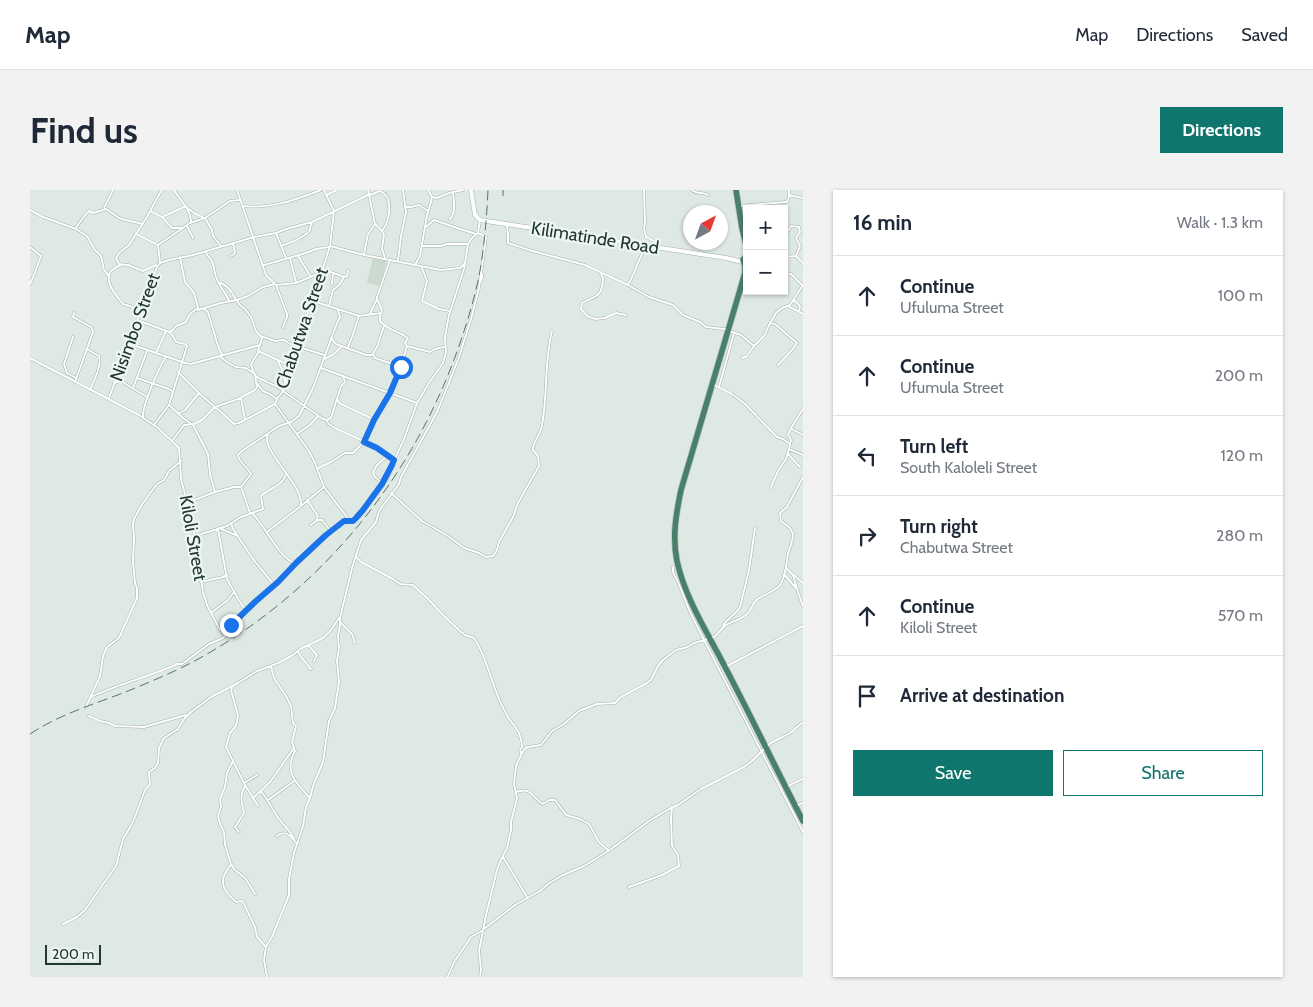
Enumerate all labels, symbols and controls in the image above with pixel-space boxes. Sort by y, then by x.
text: Map [25,20,71,49]
text: Map [1075,24,1108,46]
text: Directions [1136,24,1213,46]
text: Saved [1241,24,1288,46]
button: Directions [1160,107,1283,153]
text: Find us [30,109,138,152]
north arrow [683,205,728,250]
map controls [743,205,788,295]
button: + [743,205,788,250]
text: 16 min [853,210,912,235]
text: Walk · 1.3 km [1177,213,1263,232]
street label: Kilimatinde Road [530,217,660,259]
button: − [743,250,788,295]
street label: Chabutwa Street [271,264,333,392]
street label: Nisimbo Street [105,270,165,384]
text: Continue [900,275,974,298]
icon: ahead [853,282,881,310]
text: 100 m [1218,286,1263,305]
text: Ufuluma Street [900,298,1004,317]
text: Continue [900,355,974,378]
route start [390,356,413,379]
icon: ahead [853,362,881,390]
text: 200 m [1215,366,1263,385]
text: Ufumula Street [900,378,1004,397]
text: Turn left [900,435,968,458]
icon: left [853,442,881,470]
text: 120 m [1221,446,1263,465]
text: South Kaloleli Street [900,458,1037,477]
street label: Kiloli Street [175,493,211,583]
text: Turn right [900,515,978,538]
icon: right [853,522,881,550]
text: 280 m [1216,526,1263,545]
text: Chabutwa Street [900,538,1013,557]
text: Continue [900,595,974,618]
icon: ahead [853,602,881,630]
text: 570 m [1218,606,1263,625]
route end [220,614,243,637]
text: Kiloli Street [900,618,977,637]
icon: arrive [853,682,881,710]
text: Arrive at destination [900,684,1064,707]
button: Save [853,750,1053,796]
button: Share [1063,750,1263,796]
scale bar [45,942,101,965]
text: 200 m [52,945,94,963]

